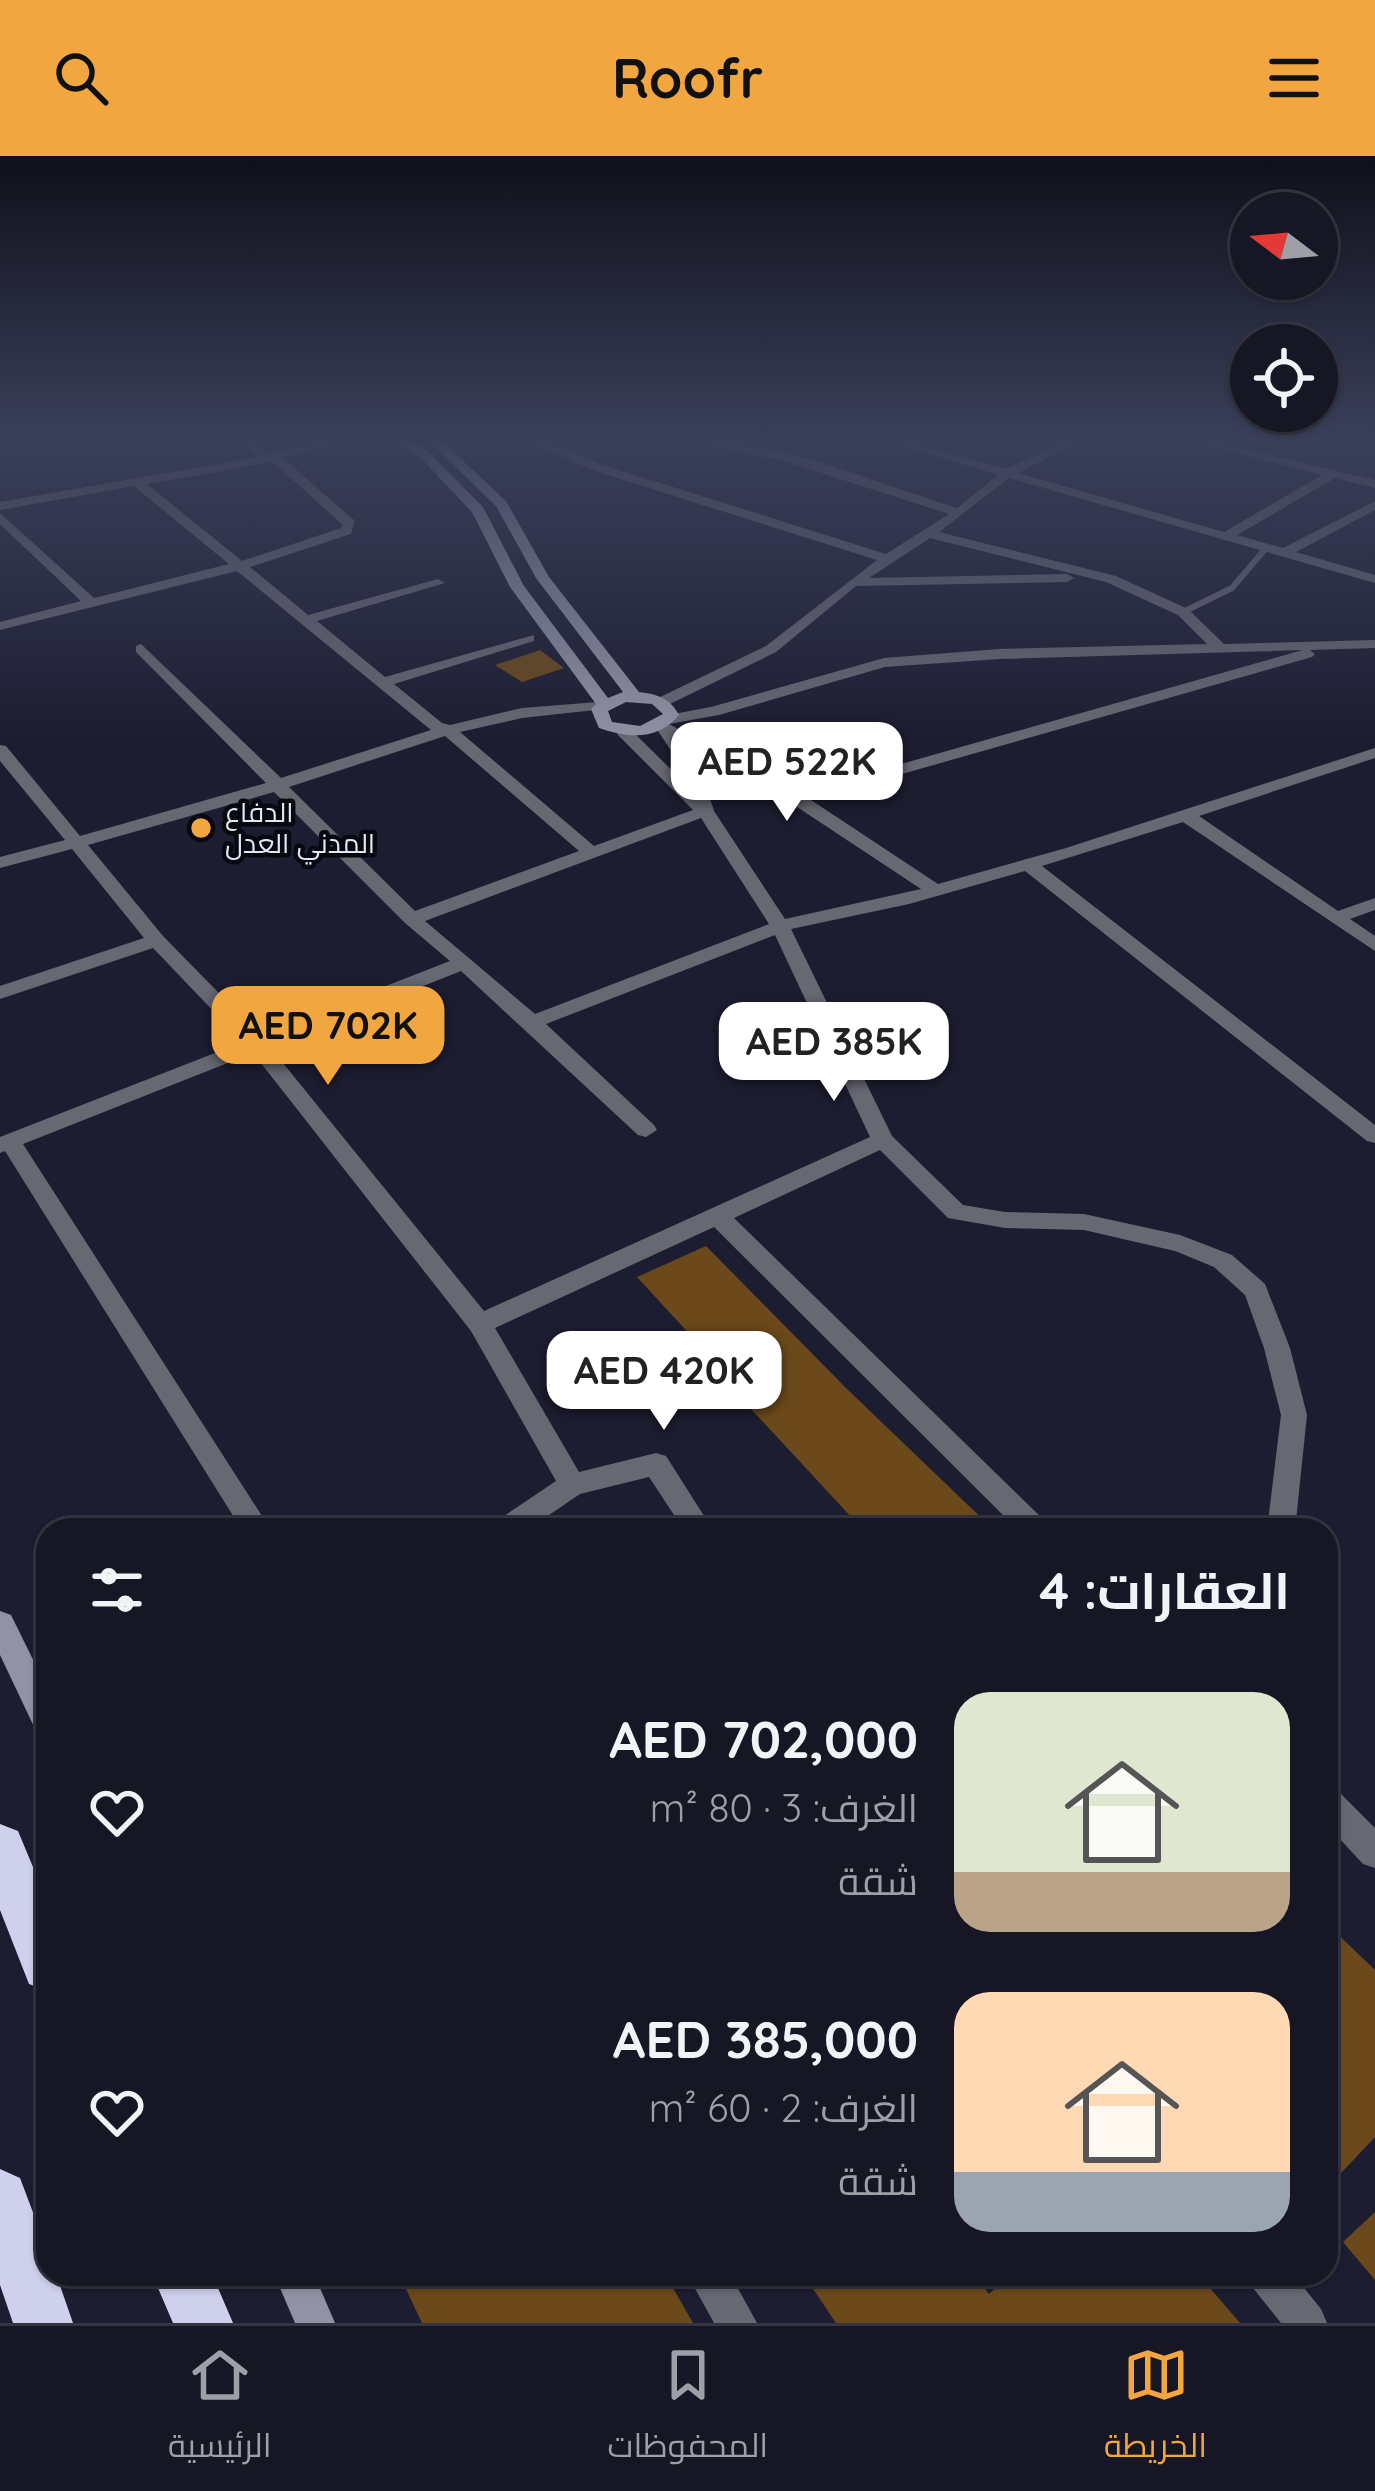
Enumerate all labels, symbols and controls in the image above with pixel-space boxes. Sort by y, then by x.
text: Roofr [612,44,763,112]
icon: search [48,45,114,111]
icon: menu [1261,45,1327,111]
north arrow [1230,192,1338,300]
map controls [1230,192,1338,432]
button: locate [1230,324,1338,432]
pin: AED 522K [663,722,911,824]
text: AED 522K [698,736,876,785]
place label: الدفاع المدني العدل [225,795,375,865]
marker: الدفاع المدني العدل [188,815,214,841]
pin: AED 702K [204,986,452,1088]
text: AED 702K [238,1000,418,1049]
pin: AED 385K [710,1002,958,1104]
text: AED 385K [746,1016,922,1065]
pin: AED 420K [540,1331,788,1433]
text: AED 420K [574,1345,754,1394]
icon: filters [84,1557,150,1623]
text: العقارات: 4 [1039,1558,1290,1622]
text: AED 702,000 [609,1707,918,1771]
icon: home [1050,1740,1194,1884]
icon: heart [84,1779,150,1845]
text: الغرف: 3 · 80 m² [650,1783,918,1832]
text: شقة [838,1856,918,1905]
text: AED 385,000 [613,2007,918,2071]
icon: home [1050,2040,1194,2184]
icon: heart [84,2079,150,2145]
text: الغرف: 2 · 60 m² [649,2083,918,2132]
text: شقة [838,2156,918,2205]
tab: الرئيسية [168,2342,272,2476]
tab: المحفوظات [607,2342,768,2476]
tab: الخريطة [1104,2342,1207,2476]

